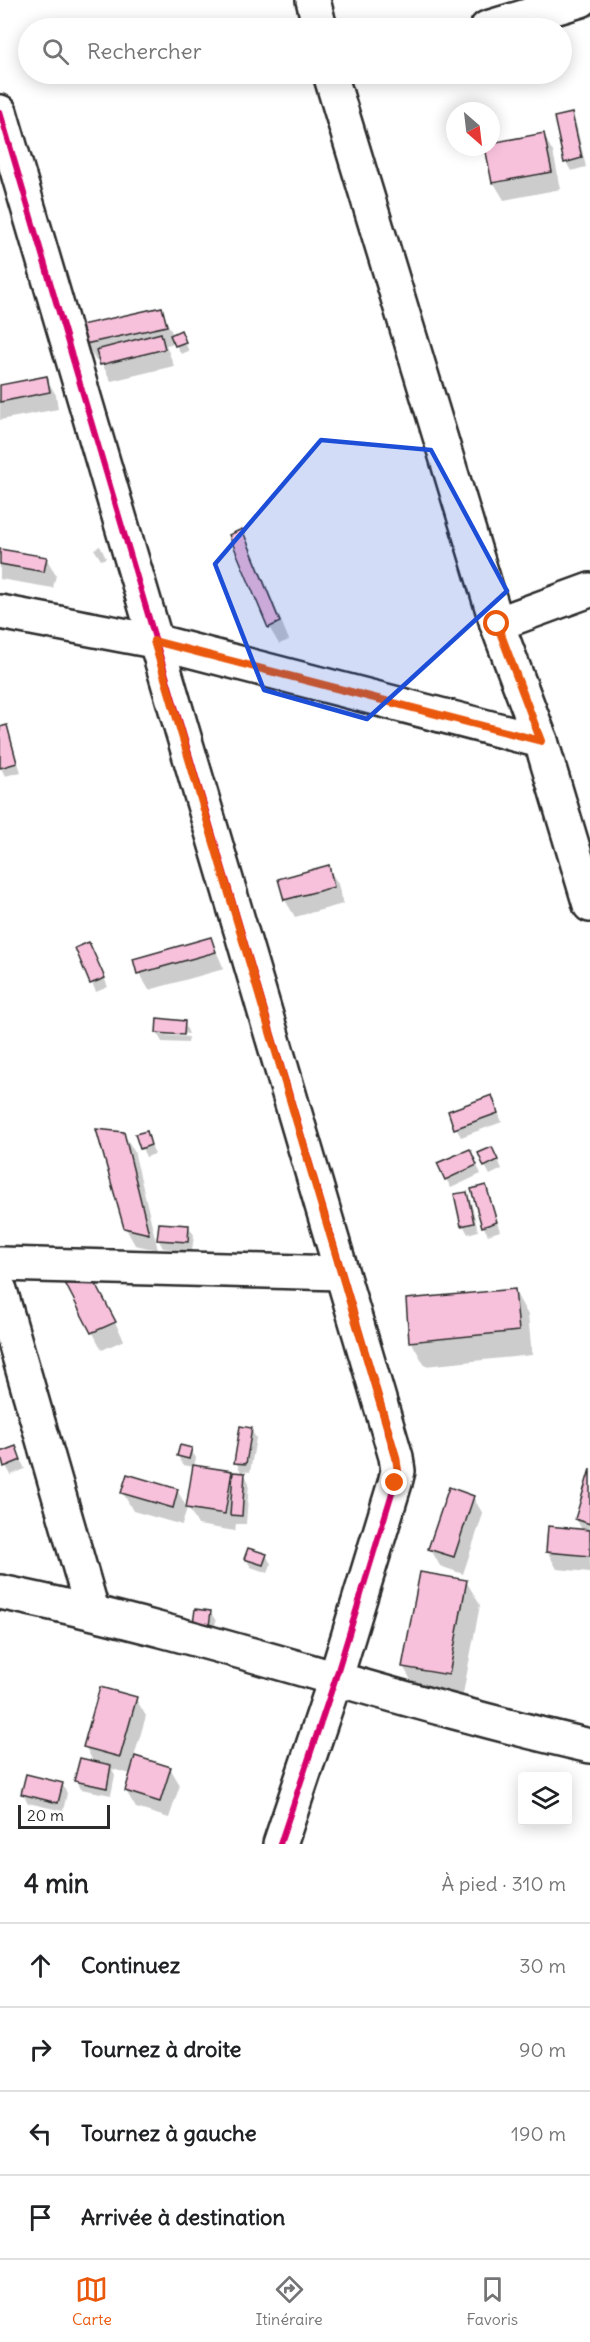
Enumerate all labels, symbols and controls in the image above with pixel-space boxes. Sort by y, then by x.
search box [18,18,572,84]
icon: search [39,35,72,68]
text: Rechercher [87,37,202,65]
north arrow [446,102,500,156]
route start [483,610,509,636]
route end [381,1469,407,1495]
map controls [518,1772,572,1826]
button: layers [518,1772,572,1826]
scale bar [18,1802,110,1830]
text: 20 m [27,1805,64,1825]
text: 4 min [24,1867,89,1900]
text: À pied · 310 m [441,1871,566,1896]
icon: ahead [24,1949,57,1982]
text: Continuez [81,1951,180,1979]
text: 30 m [519,1953,566,1978]
icon: right [24,2033,57,2066]
text: Tournez à droite [81,2035,241,2063]
text: 90 m [519,2037,566,2062]
icon: left [24,2117,57,2150]
text: Tournez à gauche [81,2119,257,2147]
text: 190 m [511,2121,566,2146]
icon: arrive [24,2201,57,2234]
text: Arrivée à destination [81,2203,285,2231]
tab: Carte [72,2273,112,2329]
tab: Itinéraire [256,2273,323,2329]
tab: Favoris [467,2273,518,2329]

